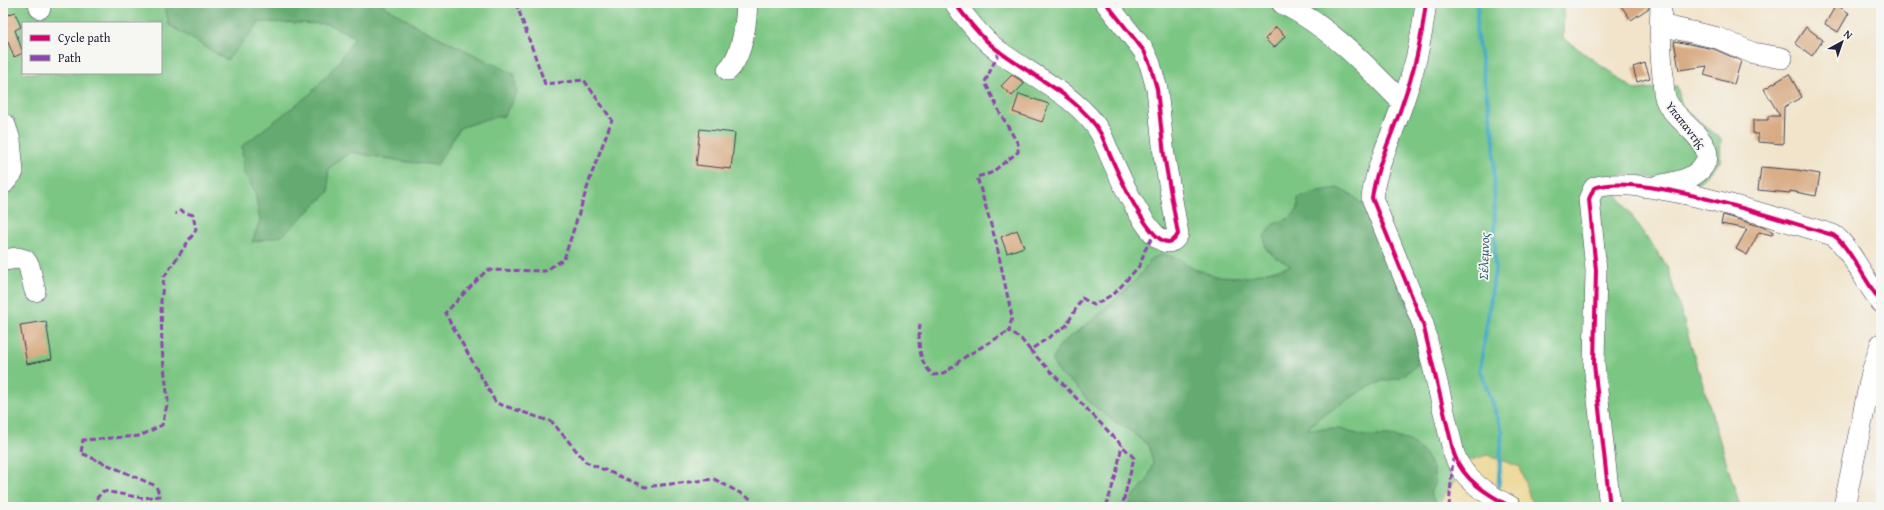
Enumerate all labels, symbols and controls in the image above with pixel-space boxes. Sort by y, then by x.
legend [22,22,162,74]
north arrow [1822,22,1862,62]
text: N [1840,26,1857,43]
text: Cycle path [58,29,111,46]
text: Path [58,49,81,66]
street label: Υπαπαντής [1662,97,1710,152]
water label: Σέλεμνος [1474,231,1494,280]

